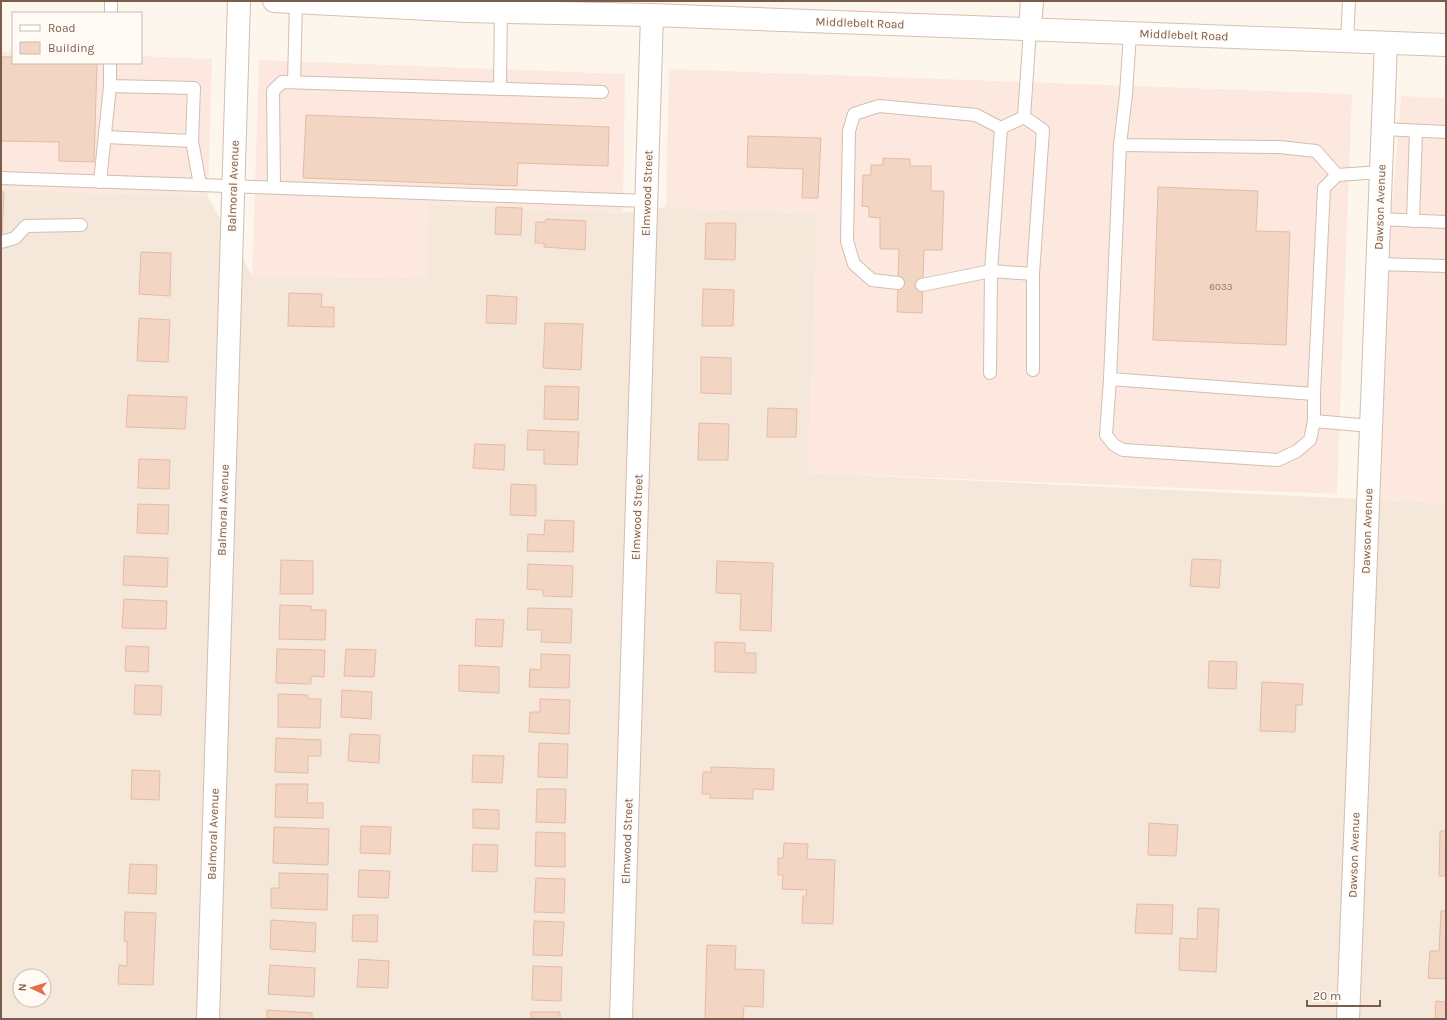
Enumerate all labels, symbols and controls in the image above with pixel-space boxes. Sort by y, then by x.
legend [12,12,142,64]
street label: Middlebelt Road [815,14,905,32]
text: Road [48,21,76,35]
street label: Middlebelt Road [1139,26,1229,44]
text: Building [48,41,95,55]
street label: Balmoral Avenue [224,140,242,232]
street label: Elmwood Street [639,149,656,236]
street label: Dawson Avenue [1372,164,1388,250]
house number: 6033 [1209,281,1233,293]
street label: Balmoral Avenue [214,464,232,556]
street label: Elmwood Street [629,473,646,560]
street label: Dawson Avenue [1359,488,1375,574]
street label: Balmoral Avenue [204,788,222,880]
street label: Elmwood Street [619,797,636,884]
street label: Dawson Avenue [1346,812,1362,898]
north arrow [12,968,52,1008]
scale bar [1307,982,1380,1008]
text: N [16,983,29,992]
text: 20 m [1313,989,1341,1003]

